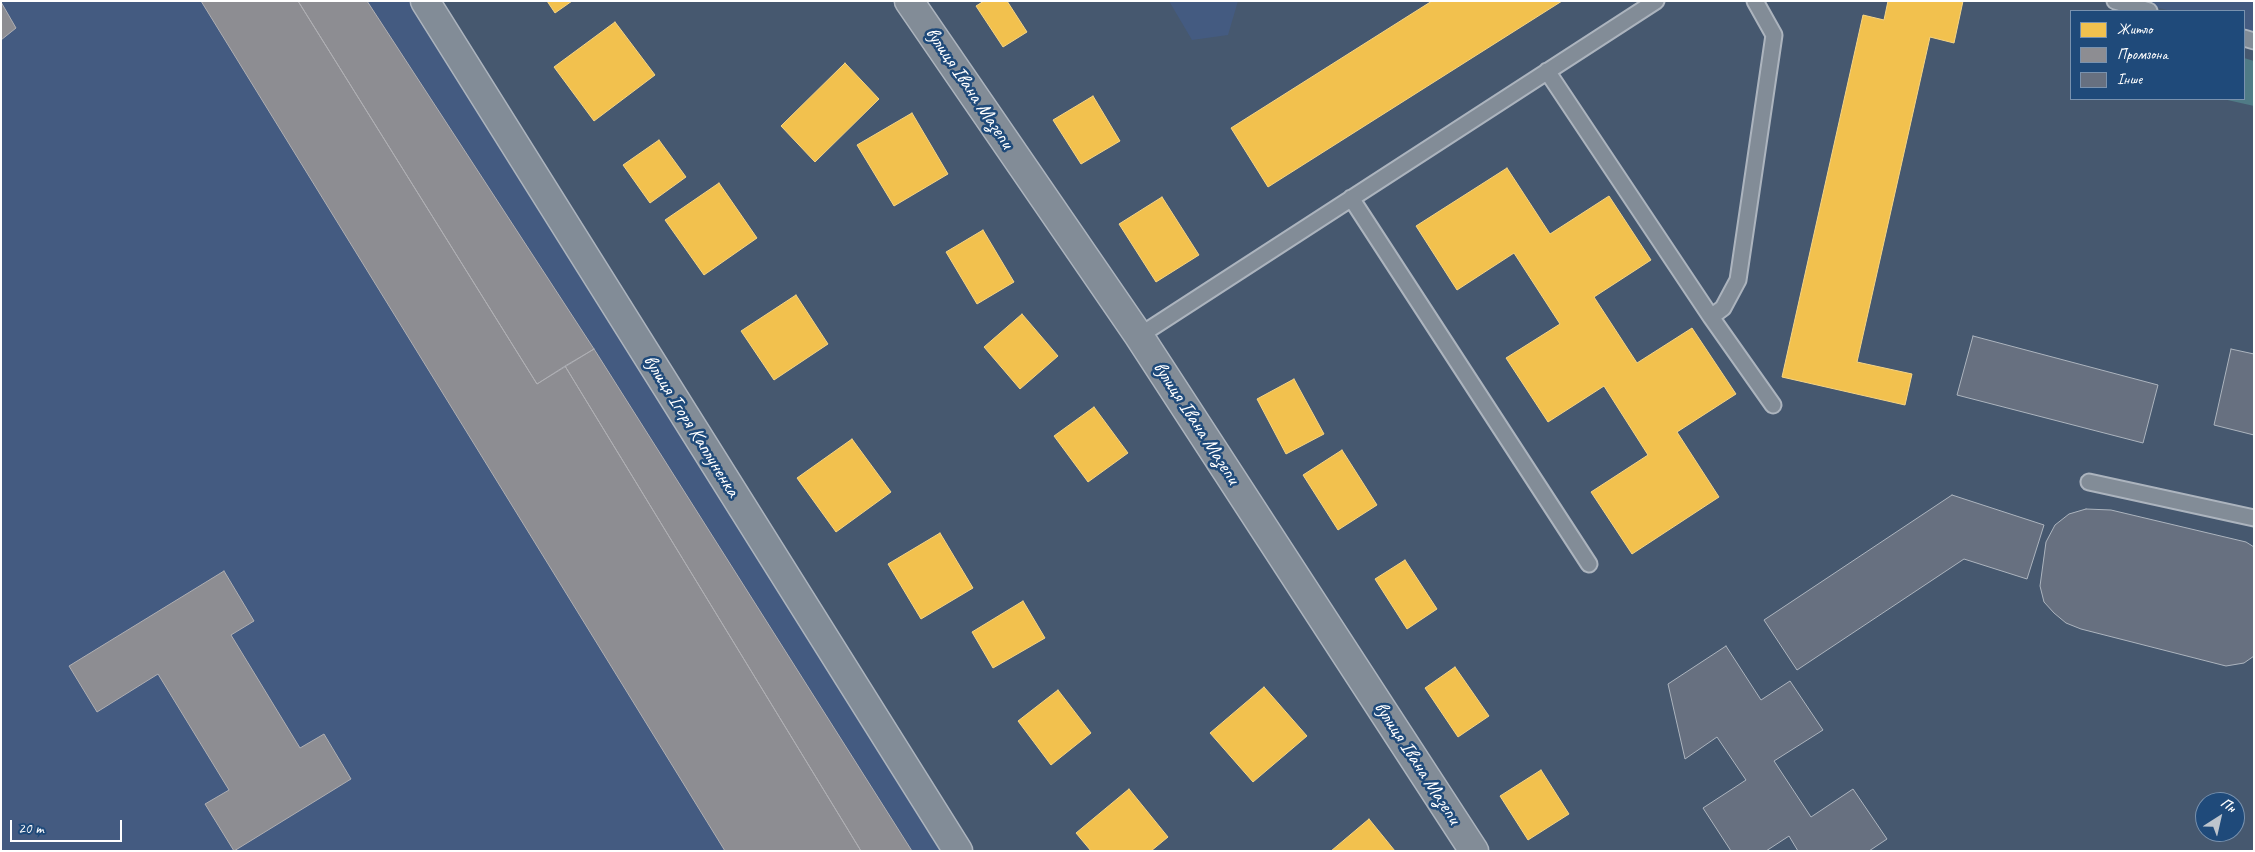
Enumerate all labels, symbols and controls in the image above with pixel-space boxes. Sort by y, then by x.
legend [2070,10,2245,100]
text: Житло [2117,20,2152,39]
street label: вулиця Івана Мазепи [920,23,1018,153]
text: Промзона [2117,45,2168,64]
text: Інше [2117,70,2142,89]
street label: вулиця Ігоря Каплуненка [637,350,745,502]
street label: вулиця Івана Мазепи [1147,357,1245,489]
street label: вулиця Івана Мазепи [1368,697,1466,829]
north arrow [2195,792,2245,842]
text: Пн [2217,794,2239,816]
scale bar [12,810,125,842]
text: 20 m [18,819,44,838]

